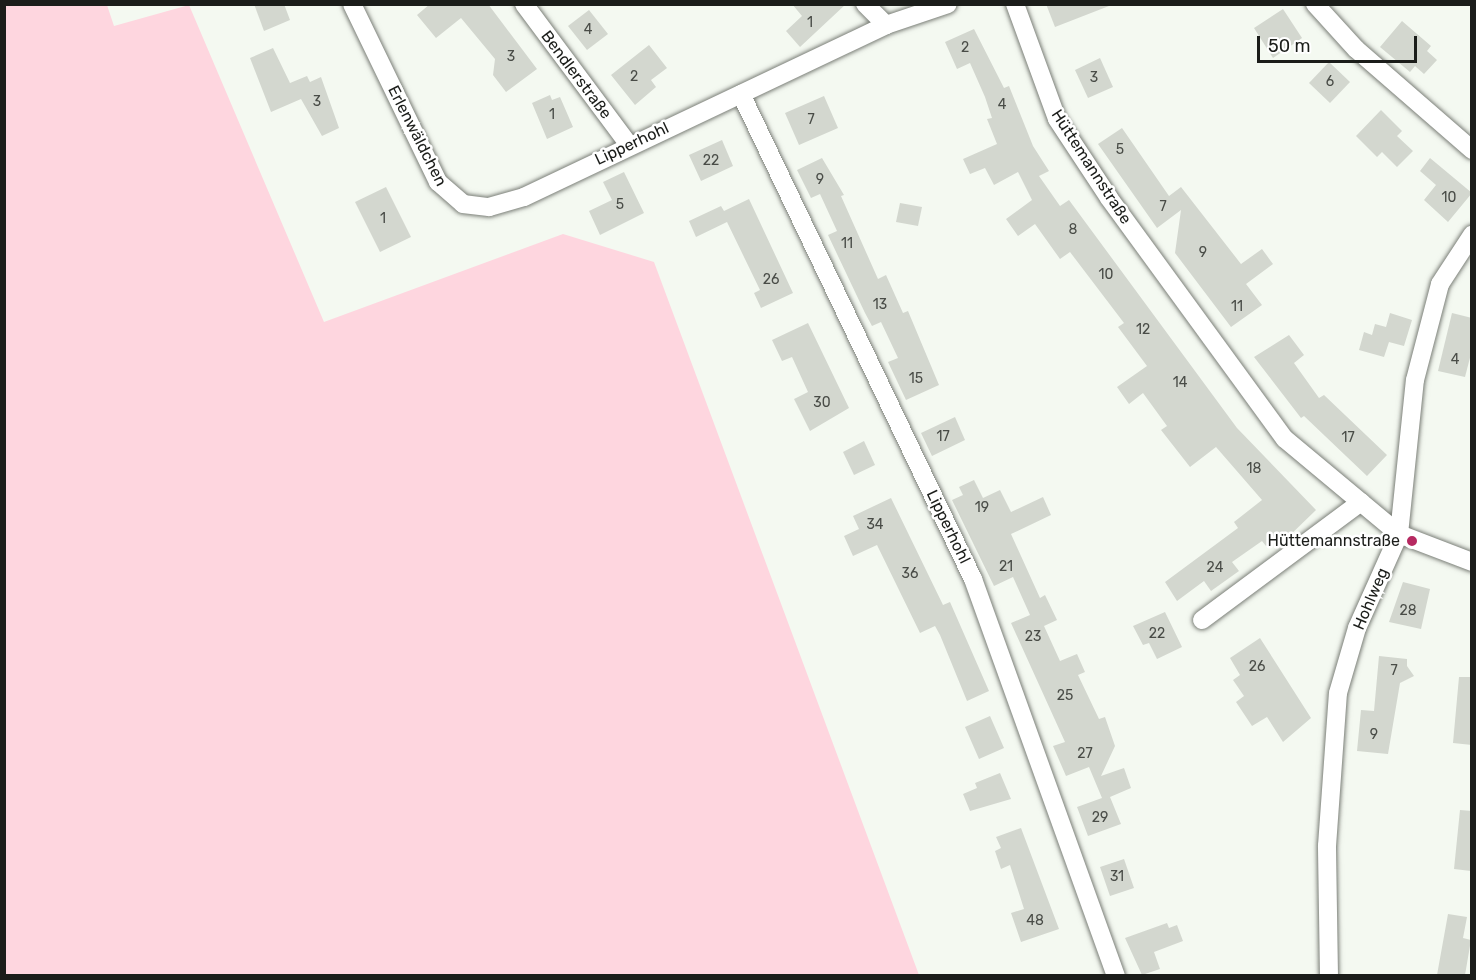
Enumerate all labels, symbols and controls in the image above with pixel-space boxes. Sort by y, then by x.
house number: 1 [807,15,813,31]
house number: 4 [584,22,592,38]
scale bar [1260,24,1420,62]
street label: Bendlerstraße [537,27,615,123]
text: 50 m [1268,35,1311,57]
house number: 2 [961,40,969,56]
house number: 3 [507,49,515,65]
house number: 2 [630,69,638,85]
house number: 3 [1090,70,1098,86]
house number: 6 [1326,74,1334,90]
street label: Erlenwäldchen [383,83,451,189]
house number: 3 [313,94,321,110]
house number: 4 [998,97,1006,113]
street label: Hüttemannstraße [1047,106,1135,228]
house number: 1 [549,107,555,123]
house number: 7 [807,112,815,128]
street label: Lipperhohl [592,118,672,170]
house number: 5 [1116,142,1124,158]
house number: 22 [703,153,719,169]
house number: 9 [816,172,824,188]
house number: 10 [1442,190,1456,206]
house number: 5 [616,197,624,213]
house number: 7 [1159,199,1167,215]
house number: 1 [380,211,386,227]
house number: 8 [1069,222,1077,238]
house number: 11 [841,236,853,252]
house number: 9 [1199,245,1207,261]
house number: 10 [1099,267,1113,283]
house number: 26 [763,272,779,288]
house number: 13 [873,297,887,313]
house number: 11 [1231,299,1243,315]
house number: 12 [1136,322,1150,338]
house number: 4 [1451,352,1459,368]
house number: 15 [909,371,923,387]
house number: 14 [1173,375,1187,391]
house number: 30 [813,395,831,411]
house number: 17 [936,429,950,445]
house number: 17 [1341,430,1355,446]
house number: 18 [1247,461,1261,477]
street label: Lipperhohl [922,487,974,567]
house number: 19 [975,500,989,516]
house number: 34 [866,517,884,533]
place label: Hüttemannstraße [1267,531,1400,551]
marker: Hüttemannstraße [1405,534,1419,548]
house number: 21 [999,559,1013,575]
house number: 24 [1207,560,1223,576]
street label: Hohlweg [1349,565,1393,633]
house number: 36 [902,566,918,582]
house number: 28 [1399,603,1417,619]
house number: 22 [1149,626,1165,642]
house number: 23 [1025,629,1041,645]
house number: 26 [1249,659,1265,675]
house number: 7 [1390,663,1398,679]
house number: 25 [1057,688,1073,704]
house number: 9 [1370,727,1378,743]
house number: 27 [1077,746,1093,762]
house number: 29 [1092,810,1108,826]
house number: 31 [1110,869,1124,885]
house number: 48 [1026,913,1044,929]

